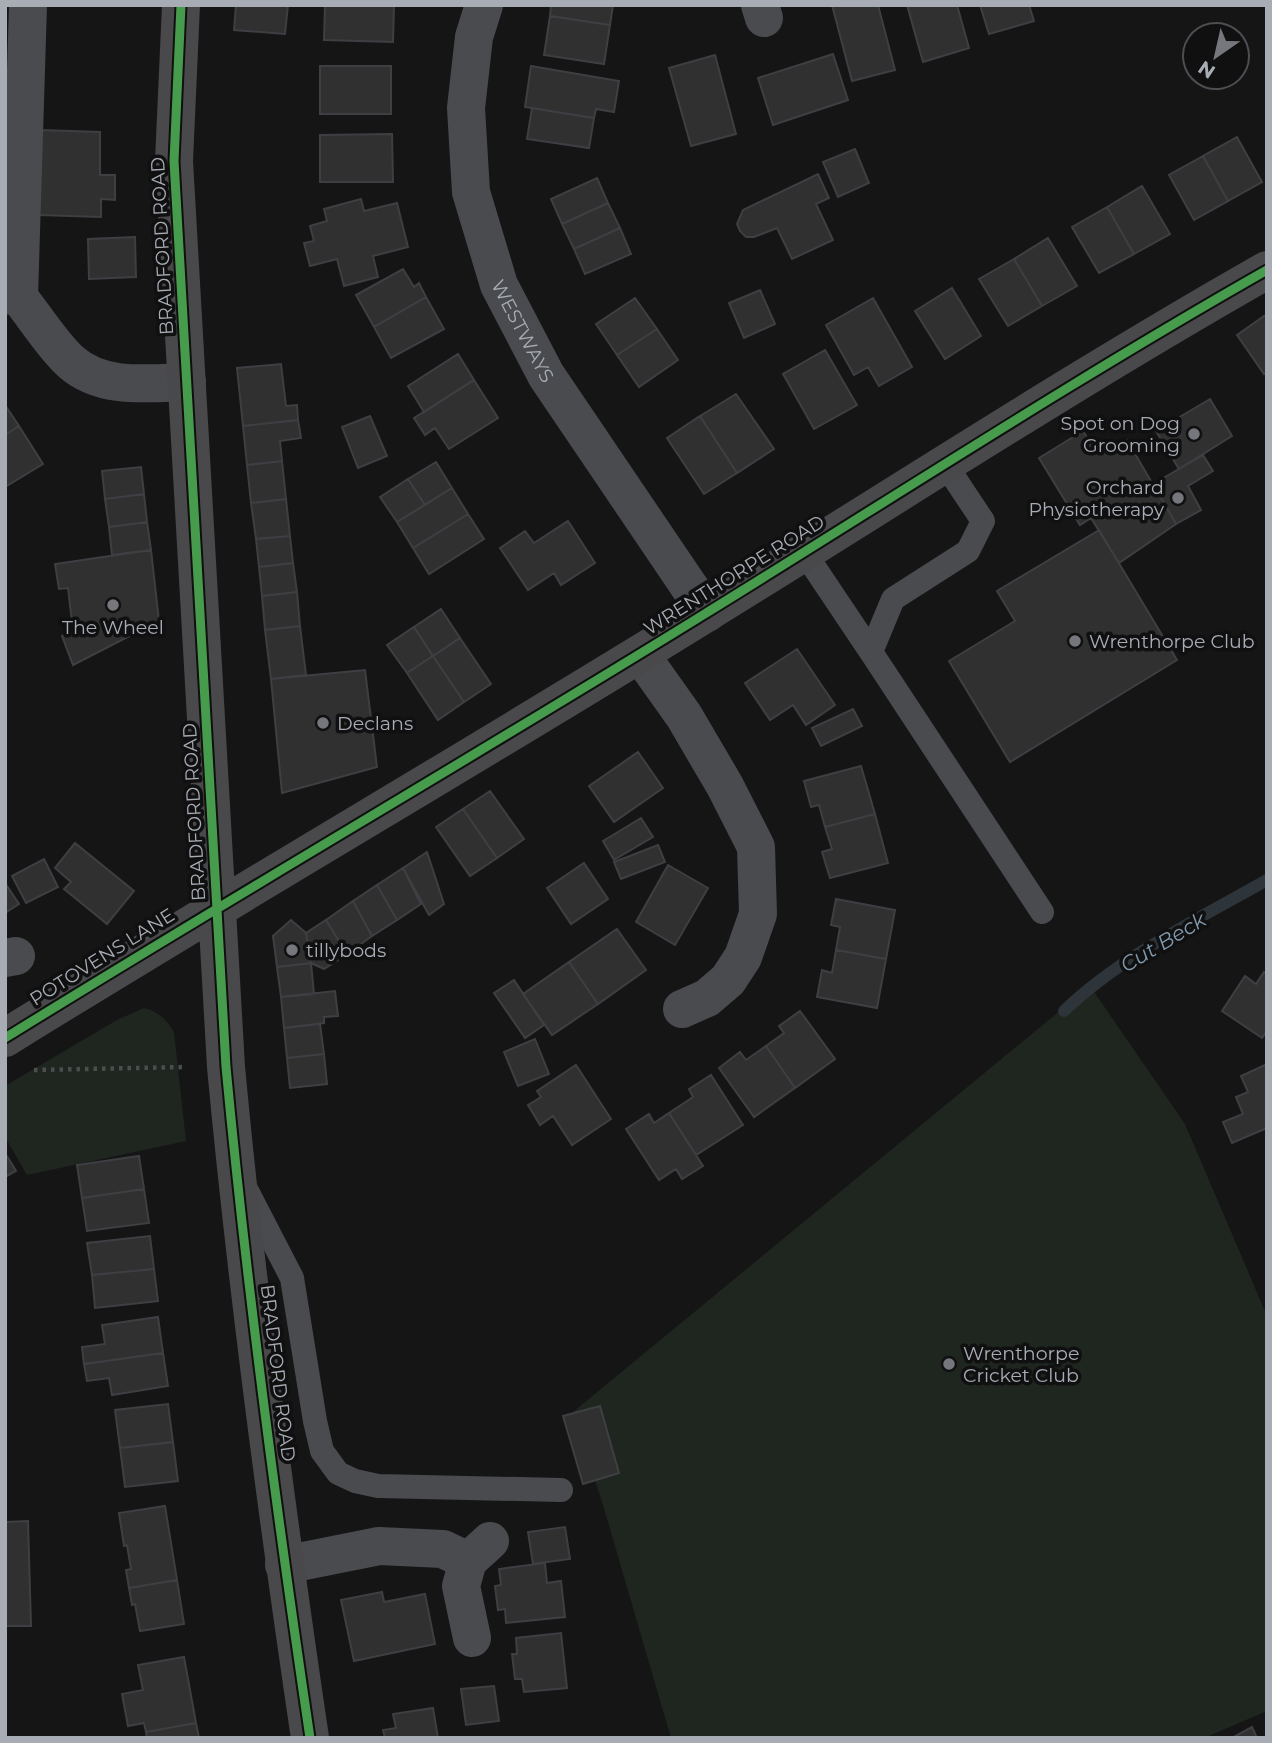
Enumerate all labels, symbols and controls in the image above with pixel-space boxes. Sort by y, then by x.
north arrow [1181,21,1251,91]
text: N [1194,56,1220,84]
street label: BRADFORD ROAD [146,156,178,336]
street label: WESTWAYS [487,276,559,387]
place label: Spot on Dog Grooming [1060,412,1180,457]
marker: Spot on Dog Grooming [1186,426,1202,442]
place label: Orchard Physiotherapy [1028,476,1165,521]
marker: Orchard Physiotherapy [1170,490,1186,506]
street label: WRENTHORPE ROAD [639,510,829,640]
marker: The Wheel [105,597,121,613]
place label: The Wheel [62,616,164,639]
place label: Wrenthorpe Club [1089,630,1255,653]
marker: Wrenthorpe Club [1067,633,1083,649]
place label: Declans [337,712,413,735]
marker: Declans [315,715,331,731]
street label: BRADFORD ROAD [178,722,210,902]
street label: POTOVENS LANE [25,903,179,1011]
water label: Cut Beck [1116,906,1212,977]
place label: tillybods [306,939,386,962]
marker: tillybods [284,942,300,958]
street label: BRADFORD ROAD [256,1283,300,1463]
place label: Wrenthorpe Cricket Club [963,1342,1079,1387]
marker: Wrenthorpe Cricket Club [941,1356,957,1372]

